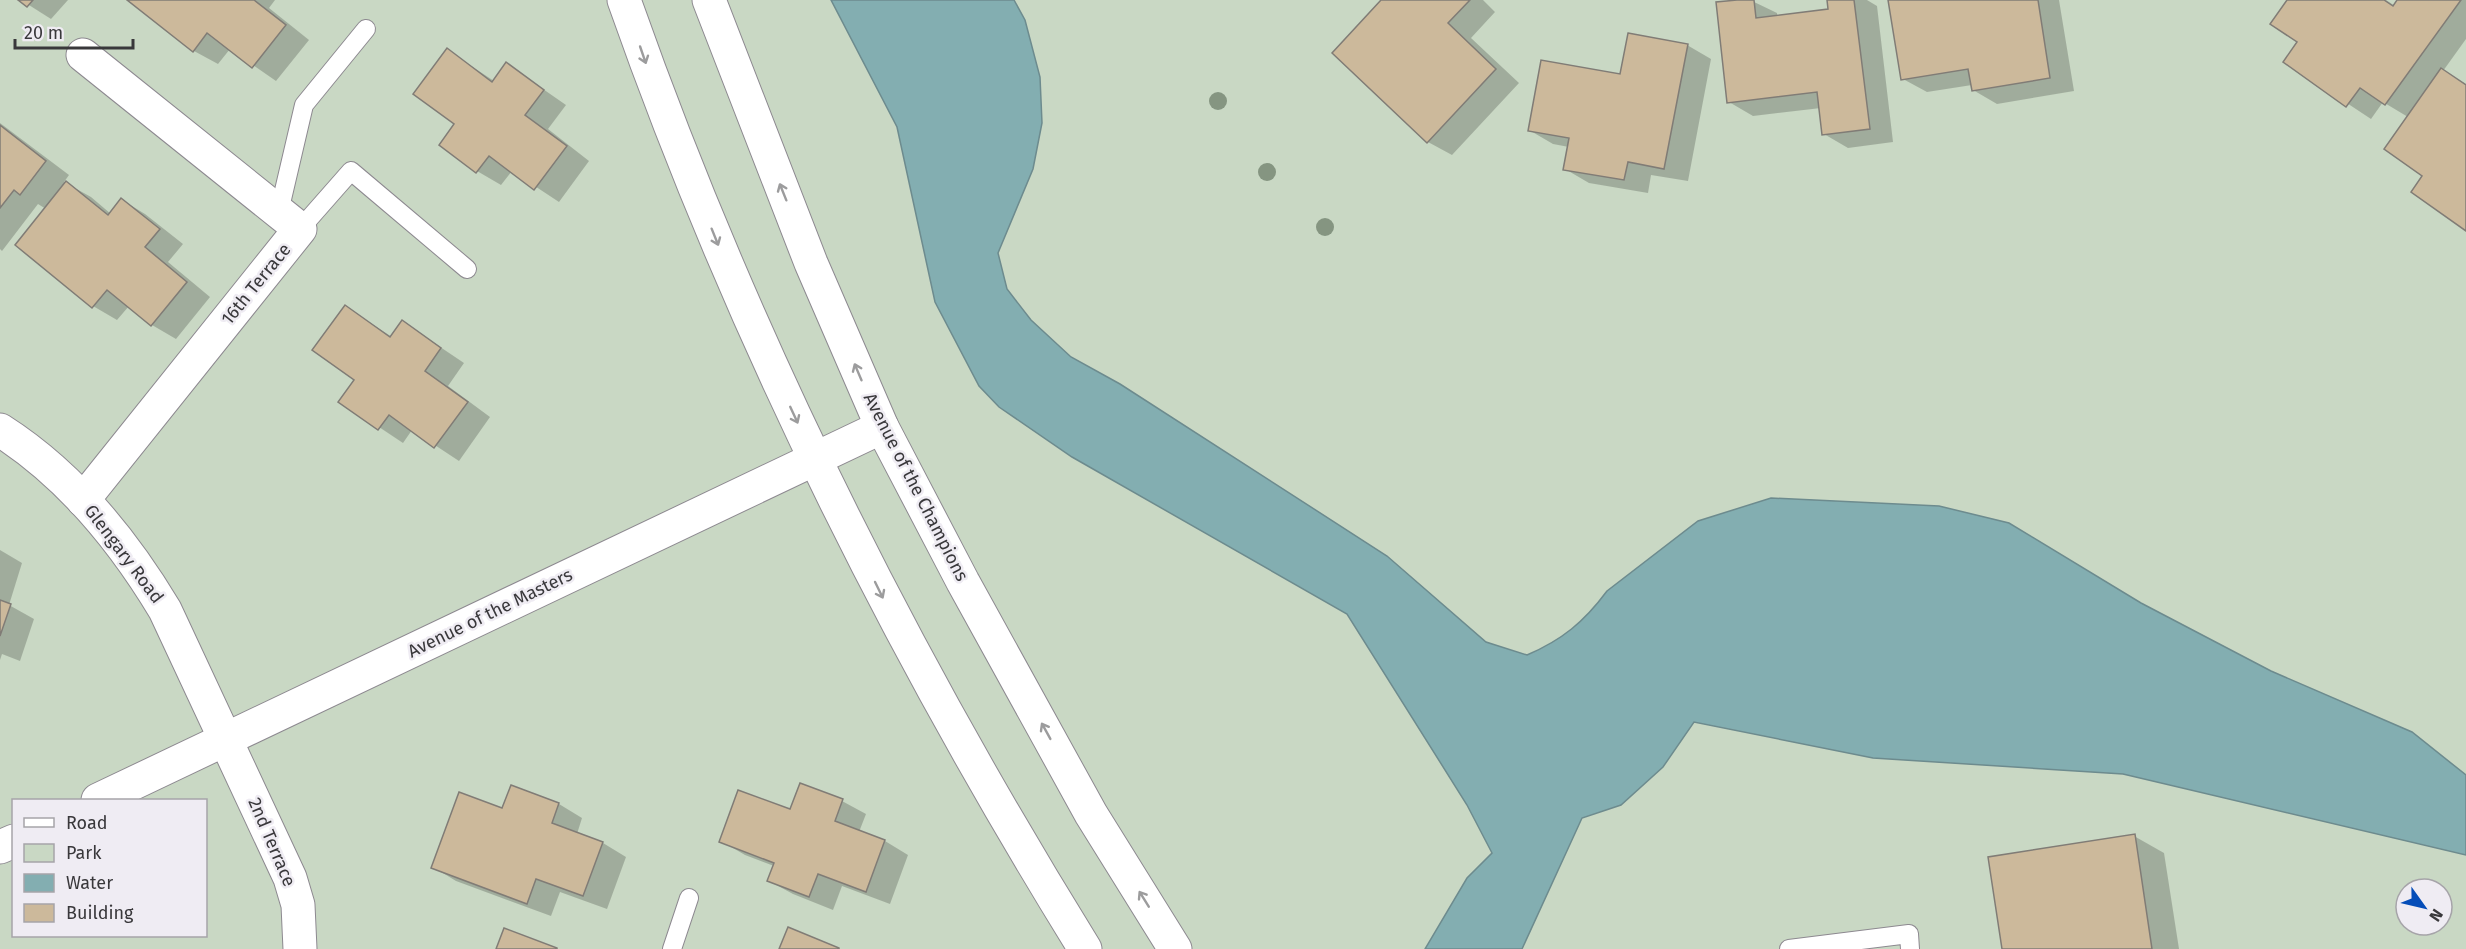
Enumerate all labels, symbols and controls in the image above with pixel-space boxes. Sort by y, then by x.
scale bar [15,12,134,50]
text: 20 m [24,22,63,44]
one-way arrow [639,45,650,64]
one-way arrow [777,184,788,202]
one-way arrow [710,227,721,245]
street label: 16th Terrace [216,239,296,329]
one-way arrow [852,364,864,382]
street label: Avenue of the Champions [859,389,973,585]
one-way arrow [789,406,800,424]
street label: Glengary Road [80,500,168,608]
street label: Avenue of the Masters [404,564,576,662]
one-way arrow [874,581,886,599]
one-way arrow [1039,723,1051,740]
street label: 2nd Terrace [243,794,301,890]
legend [12,799,207,937]
text: Road [66,812,108,834]
text: Park [66,842,102,864]
text: Water [66,872,113,894]
north arrow [2394,877,2454,937]
one-way arrow [1138,891,1150,908]
text: Building [66,902,134,924]
text: N [2425,905,2447,925]

